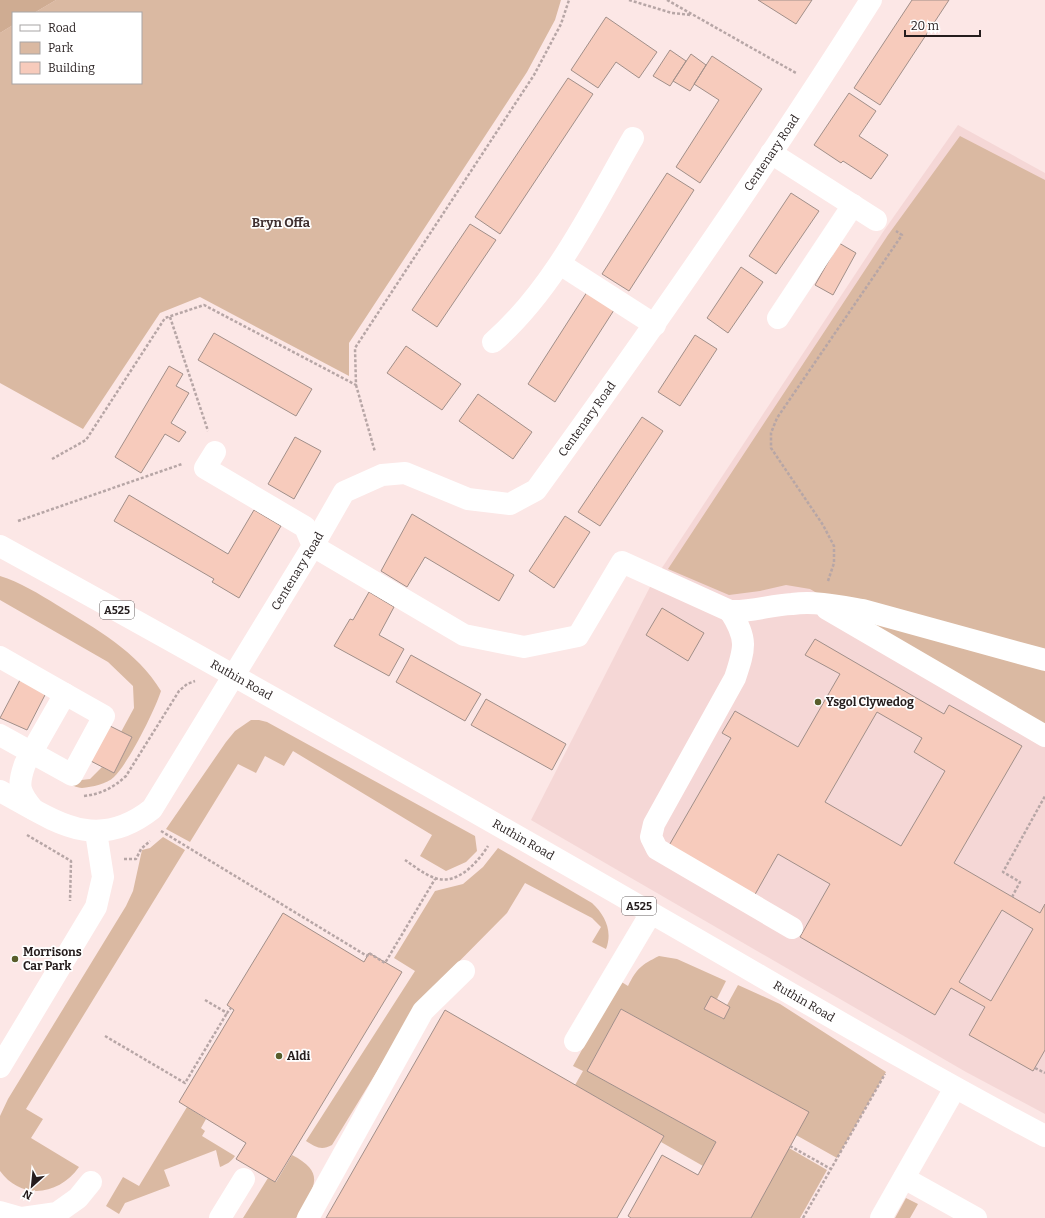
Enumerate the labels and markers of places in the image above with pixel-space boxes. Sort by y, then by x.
place label: Ysgol Clywedog [826,695,914,709]
marker: Ysgol Clywedog [813,697,823,707]
place label: Morrisons Car Park [23,945,82,973]
marker: Morrisons Car Park [10,954,20,964]
place label: Aldi [287,1049,311,1063]
marker: Aldi [274,1051,284,1061]

